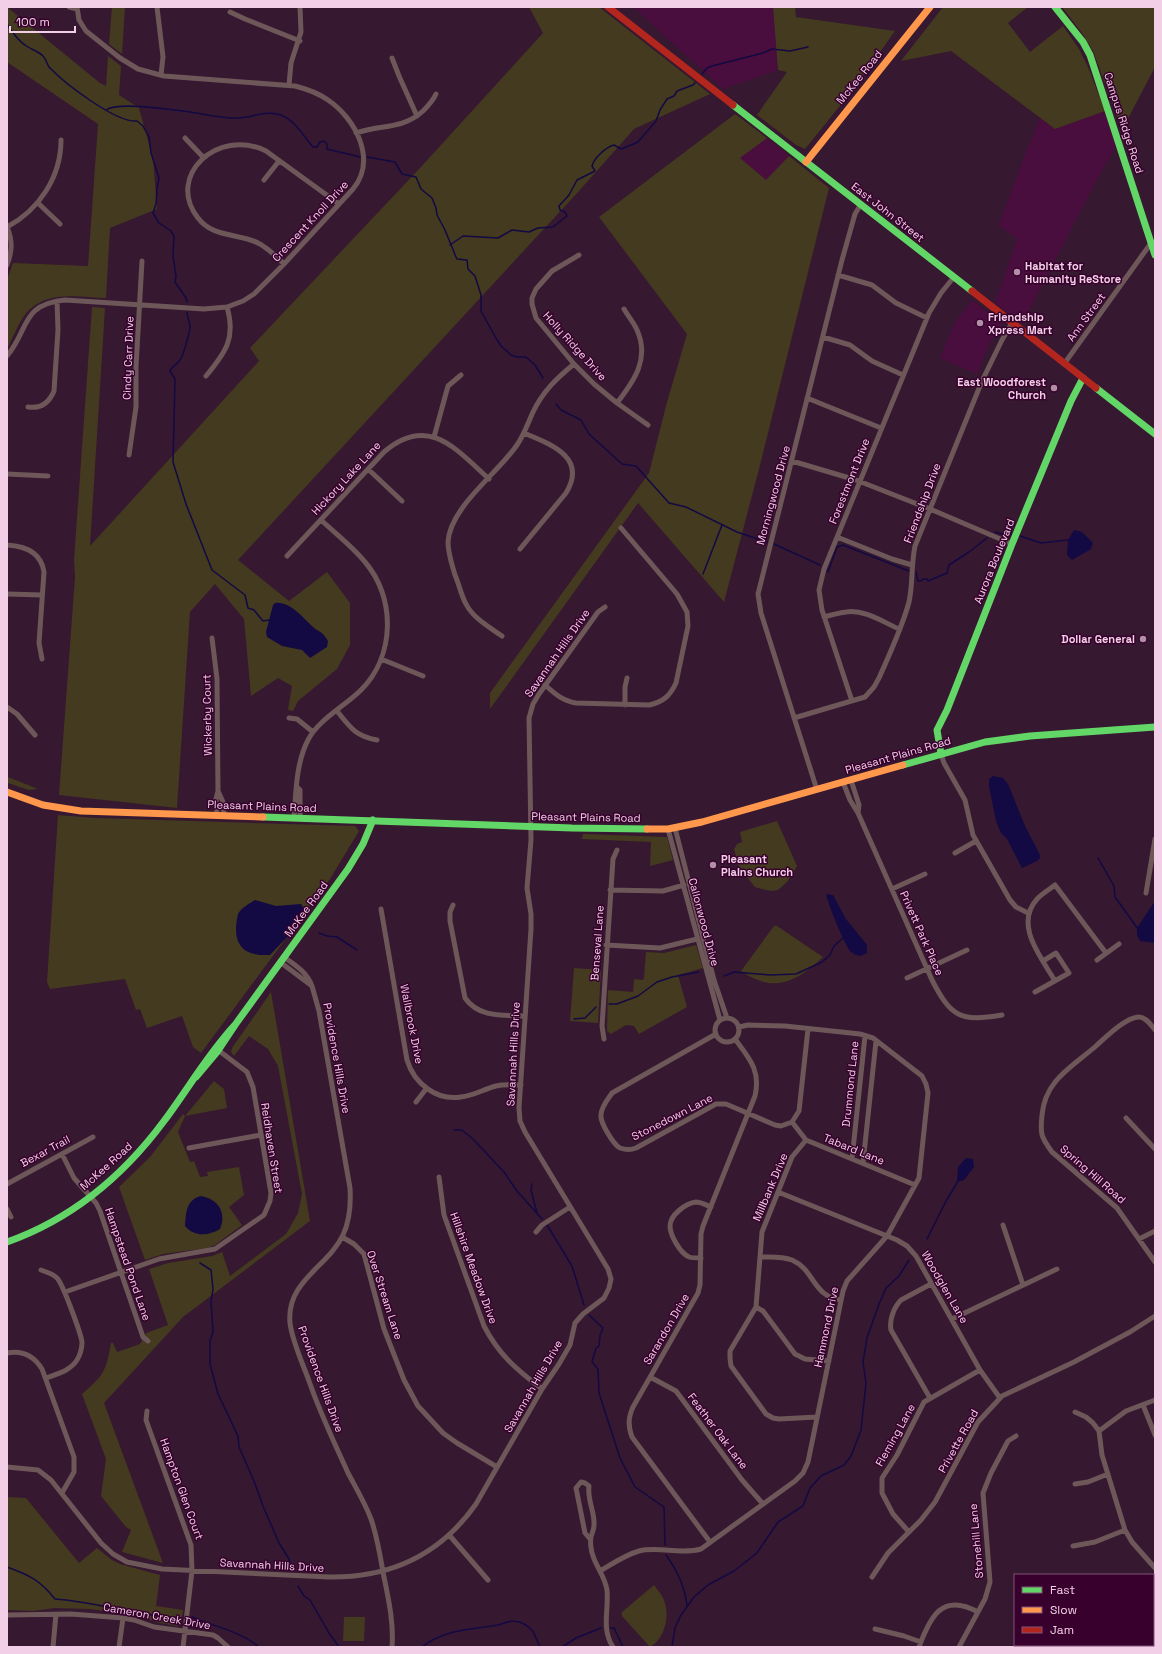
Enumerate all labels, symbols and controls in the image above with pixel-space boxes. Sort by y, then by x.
scale bar [10,8,75,34]
text: 100 m [16,14,50,30]
street label: McKee Road [833,47,885,107]
street label: Campus Ridge Road [1101,71,1147,175]
street label: Crescent Knoll Drive [269,178,351,264]
street label: East John Street [849,179,927,245]
place label: Habitat for Humanity ReStore [1025,259,1121,286]
marker: Habitat for Humanity ReStore [1012,267,1022,277]
street label: Ann Street [1064,290,1108,344]
street label: Holly Ridge Drive [540,308,610,384]
place label: Friendship Xpress Mart [988,310,1052,337]
street label: Cindy Carr Drive [120,316,136,400]
marker: Friendship Xpress Mart [975,318,985,328]
place label: East Woodforest Church [957,375,1046,402]
marker: East Woodforest Church [1049,383,1059,393]
street label: Forestmont Drive [825,436,873,526]
street label: Hickory Lake Lane [308,438,384,518]
street label: Morningwood Drive [753,444,793,546]
street label: Friendship Drive [900,461,944,545]
street label: Aurora Boulevard [971,516,1017,606]
street label: Savannah Hills Drive [521,606,593,700]
place label: Dollar General [1061,632,1135,646]
marker: Dollar General [1138,634,1148,644]
street label: Wickerby Court [199,674,215,756]
street label: Pleasant Plains Road [844,733,952,777]
street label: Pleasant Plains Road [207,797,317,815]
street label: Pleasant Plains Road [531,809,641,825]
place label: Pleasant Plains Church [721,852,793,879]
marker: Pleasant Plains Church [708,860,718,870]
street label: Callonwood Drive [685,876,723,968]
street label: McKee Road [281,878,331,940]
street label: Privett Park Place [897,888,947,978]
street label: Benseval Lane [587,905,607,981]
street label: Wallbrook Drive [397,983,427,1065]
street label: Providence Hills Drive [320,1001,354,1115]
street label: Savannah Hills Drive [503,1001,523,1107]
street label: Drummond Lane [839,1040,861,1128]
street label: Stonedown Lane [629,1090,715,1144]
street label: Reidhaven Street [258,1102,286,1194]
street label: Tabard Lane [821,1130,887,1168]
street label: Bexar Trail [18,1132,72,1170]
street label: McKee Road [77,1139,135,1193]
street label: Spring Hill Road [1057,1142,1129,1206]
street label: Millbank Drive [749,1151,791,1223]
street label: Hampstead Pond Lane [102,1206,154,1322]
street label: Hillshire Meadow Drive [447,1210,501,1326]
street label: Woodglen Lane [919,1248,971,1326]
street label: Over Stream Lane [364,1249,406,1341]
street label: Hammond Drive [811,1285,841,1369]
street label: Sarandon Drive [640,1291,692,1367]
street label: Providence Hills Drive [295,1324,347,1434]
street label: Savannah Hills Drive [501,1337,565,1435]
street label: Feather Oak Lane [685,1390,751,1472]
street label: Fleming Lane [872,1401,918,1469]
street label: Privette Road [935,1407,981,1475]
street label: Hampton Glen Court [157,1436,207,1542]
street label: Stonehill Lane [966,1503,986,1579]
street label: Savannah Hills Drive [219,1555,325,1575]
legend [1014,1574,1154,1646]
text: Fast [1050,1582,1075,1598]
street label: Cameron Creek Drive [102,1600,212,1632]
text: Slow [1050,1602,1077,1618]
text: Jam [1050,1622,1074,1638]

